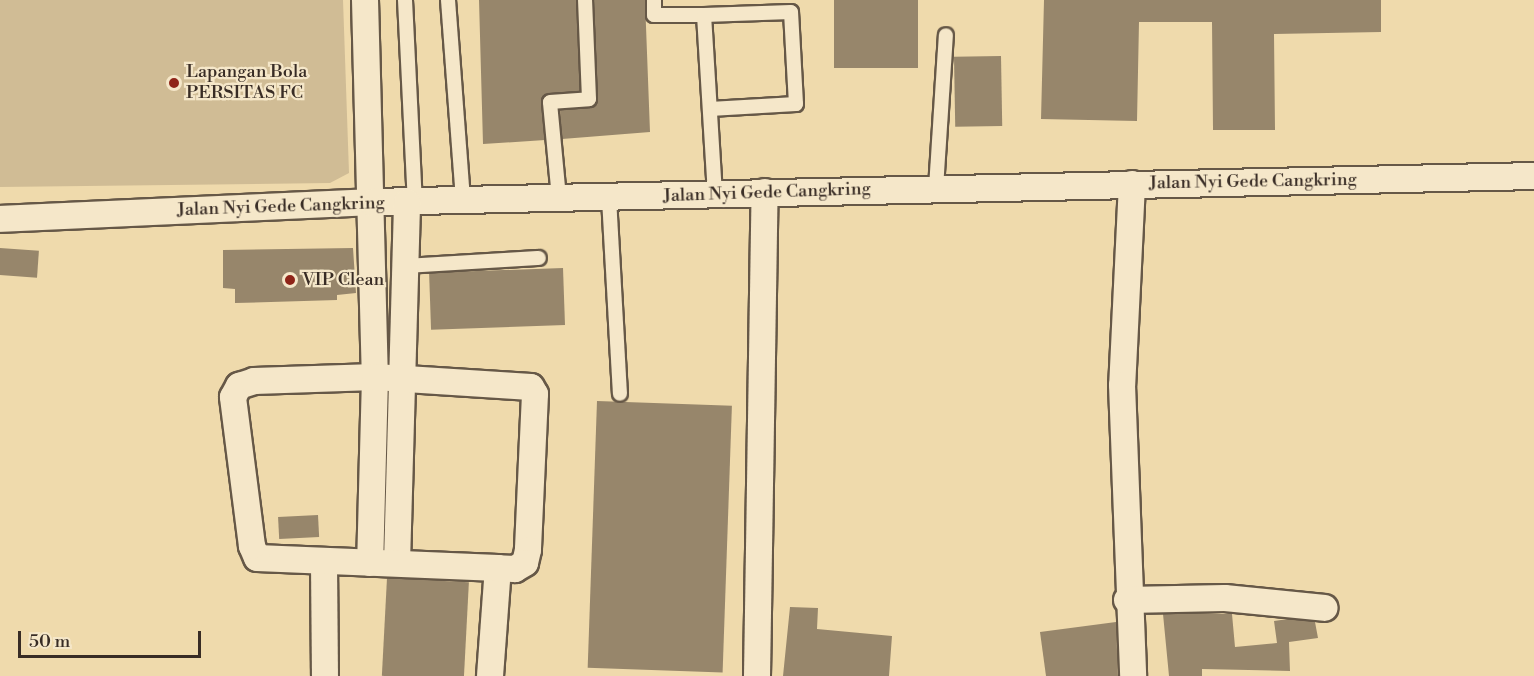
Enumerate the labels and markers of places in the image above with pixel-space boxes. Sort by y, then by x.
place label: Lapangan Bola PERSITAS FC [186,62,307,104]
marker: Lapangan Bola PERSITAS FC [167,76,181,90]
place label: VIP Clean [302,269,384,291]
marker: VIP Clean [283,273,297,287]

